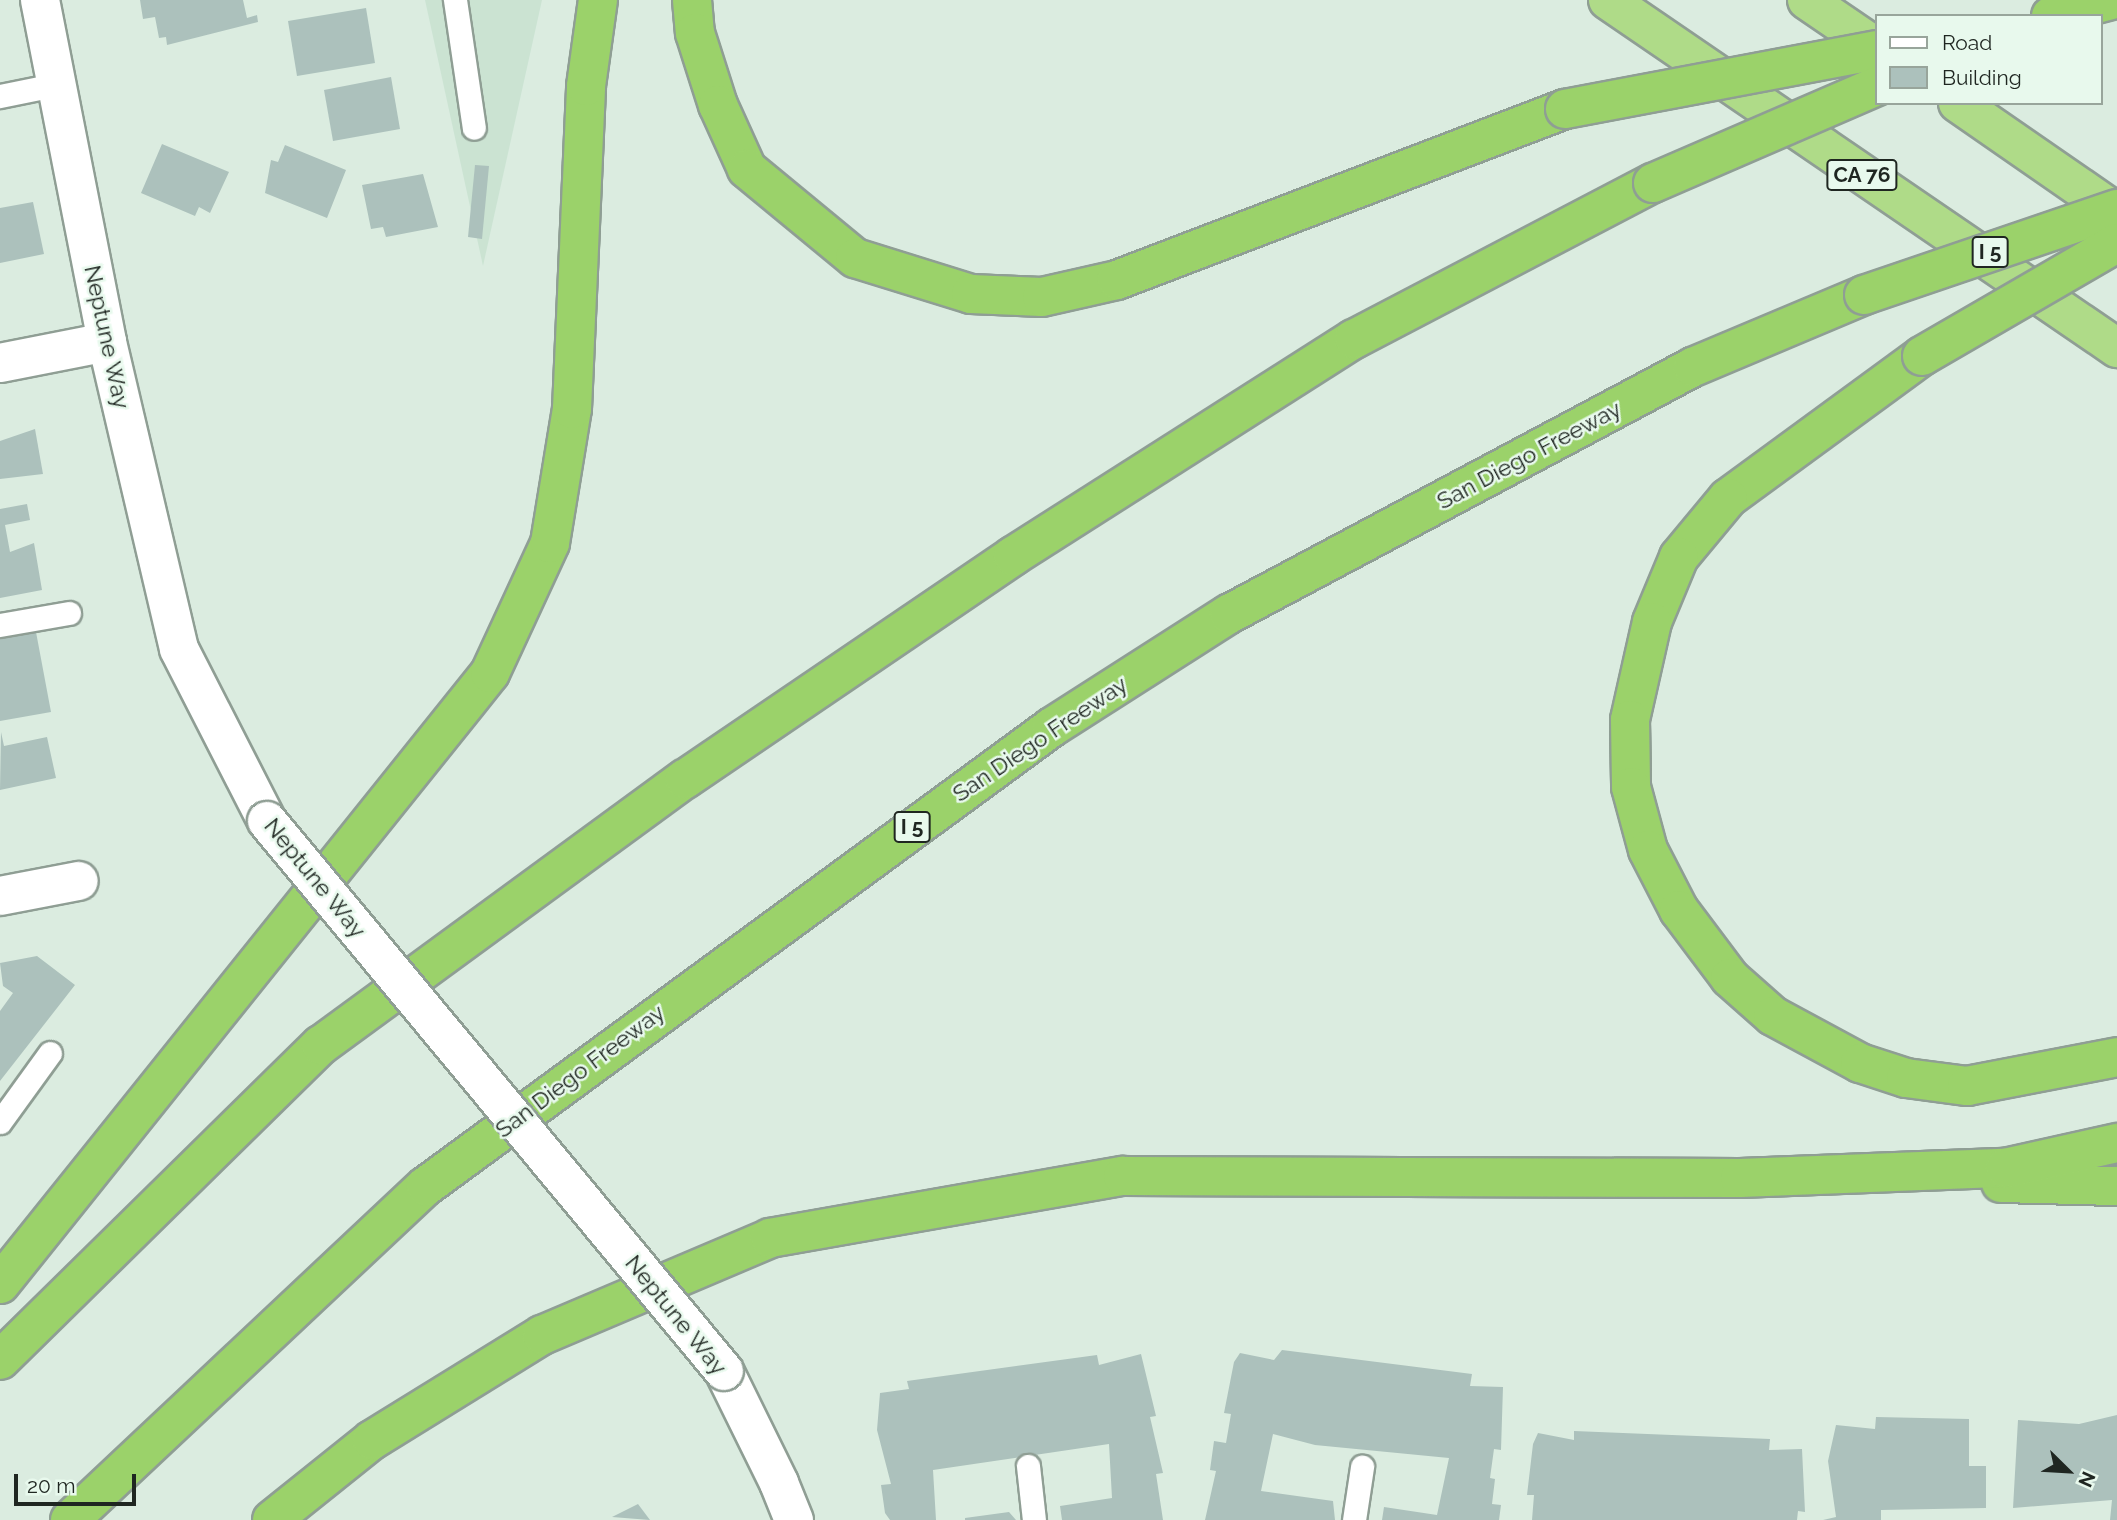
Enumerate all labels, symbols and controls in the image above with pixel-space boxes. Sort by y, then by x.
legend [1876,14,2103,105]
text: Road [1942,30,1992,55]
text: Building [1942,65,2022,90]
road number: CA 76 [1825,158,1899,192]
road number: I 5 [1971,234,2009,270]
street label: Neptune Way [78,262,136,412]
street label: San Diego Freeway [1432,395,1626,515]
street label: San Diego Freeway [947,670,1133,808]
road number: I 5 [893,810,931,844]
street label: Neptune Way [258,812,372,944]
street label: San Diego Freeway [490,998,670,1144]
street label: Neptune Way [619,1249,733,1381]
north arrow [2033,1436,2103,1506]
scale bar [18,1460,140,1504]
text: N [2074,1468,2100,1491]
text: 20 m [27,1473,75,1498]

